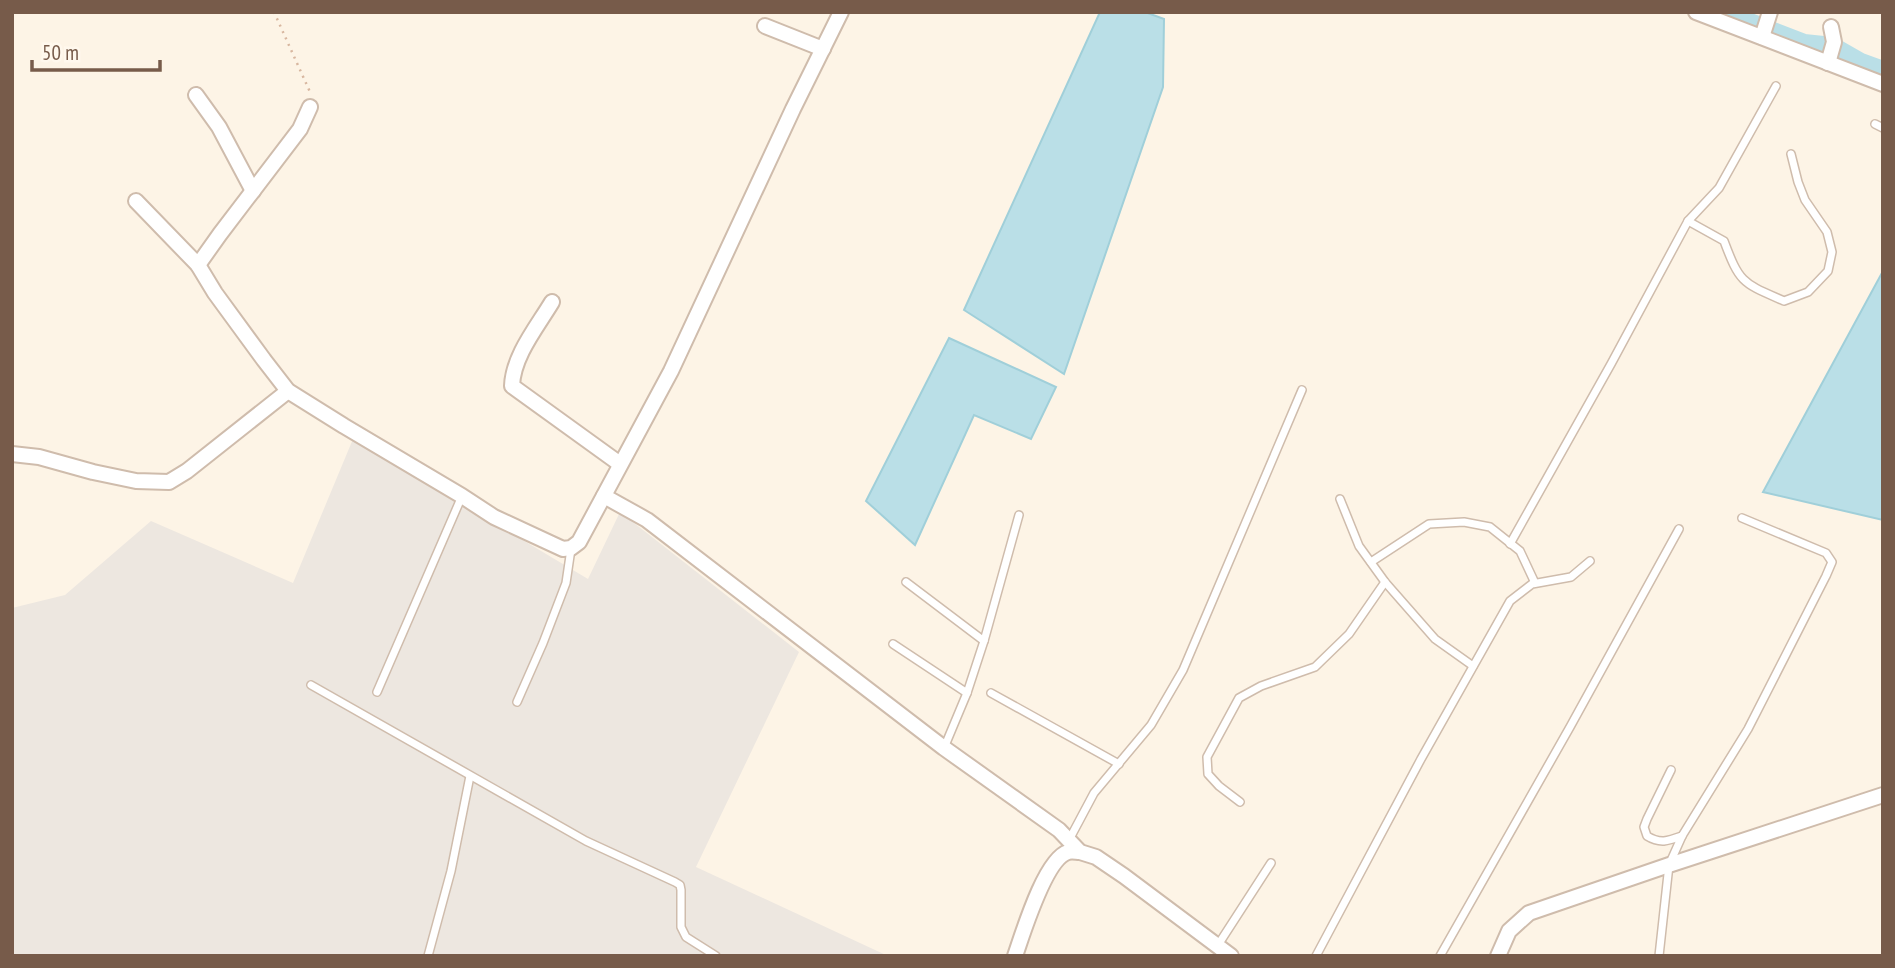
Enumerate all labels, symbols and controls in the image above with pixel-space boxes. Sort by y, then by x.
scale bar [32,28,159,72]
text: 50 m [42,39,79,66]

